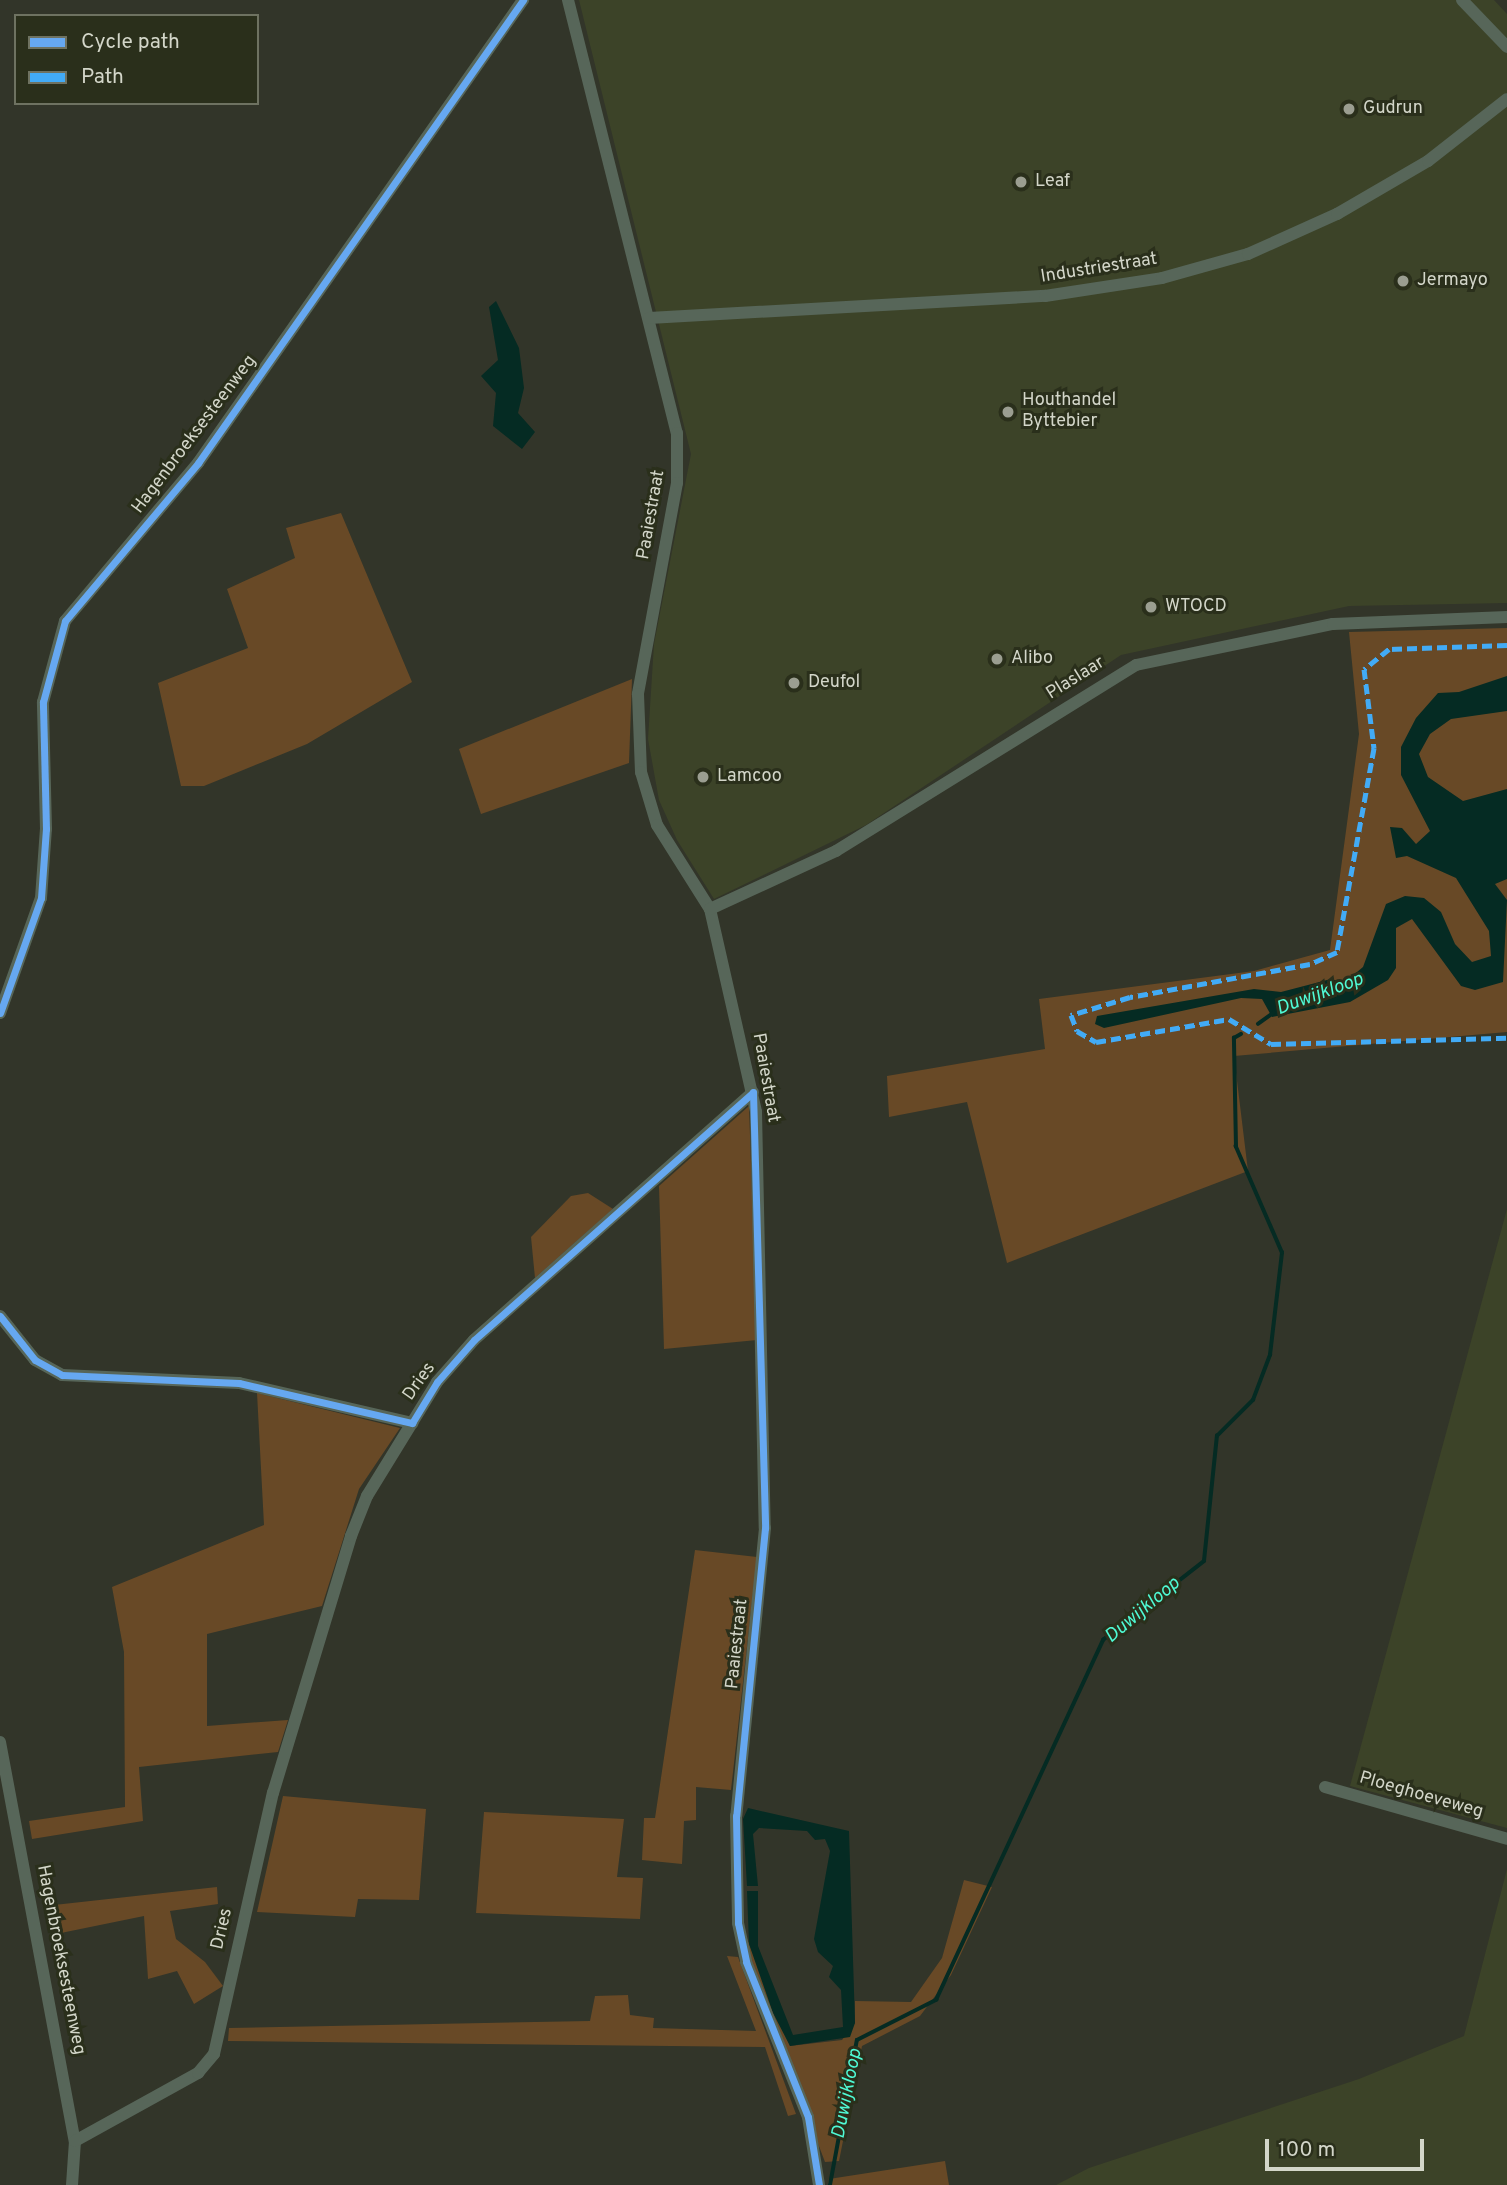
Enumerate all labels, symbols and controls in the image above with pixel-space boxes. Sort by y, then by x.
legend [14,14,259,105]
text: Cycle path [81,29,180,56]
text: Path [81,64,124,91]
place label: Gudrun [1363,98,1423,120]
marker: Gudrun [1341,101,1357,117]
place label: Leaf [1035,171,1070,193]
marker: Leaf [1013,174,1029,190]
street label: Industriestraat [1039,249,1159,289]
place label: Jermayo [1417,270,1488,292]
marker: Jermayo [1395,273,1411,289]
street label: Hagenbroeksesteenweg [128,351,262,519]
place label: Houthandel Byttebier [1022,391,1116,434]
marker: Houthandel Byttebier [1000,404,1016,420]
street label: Paaiestraat [633,468,671,562]
place label: WTOCD [1165,596,1227,618]
marker: WTOCD [1143,599,1159,615]
place label: Alibo [1011,648,1053,670]
marker: Alibo [989,651,1005,667]
street label: Plaslaar [1043,653,1109,705]
place label: Deufol [808,672,860,694]
marker: Deufol [786,675,802,691]
place label: Lamcoo [717,766,782,788]
marker: Lamcoo [695,769,711,785]
water label: Duwijkloop [1273,969,1367,1021]
street label: Paaiestraat [746,1031,784,1125]
street label: Dries [399,1359,441,1405]
water label: Duwijkloop [1101,1573,1185,1649]
street label: Paaiestraat [723,1598,753,1690]
street label: Ploeghoeveweg [1356,1768,1486,1824]
street label: Hagenbroeksesteenweg [31,1863,89,2057]
street label: Dries [208,1906,238,1952]
water label: Duwijkloop [828,2047,868,2141]
scale bar [1269,2126,1428,2170]
text: 100 m [1278,2137,1335,2164]

